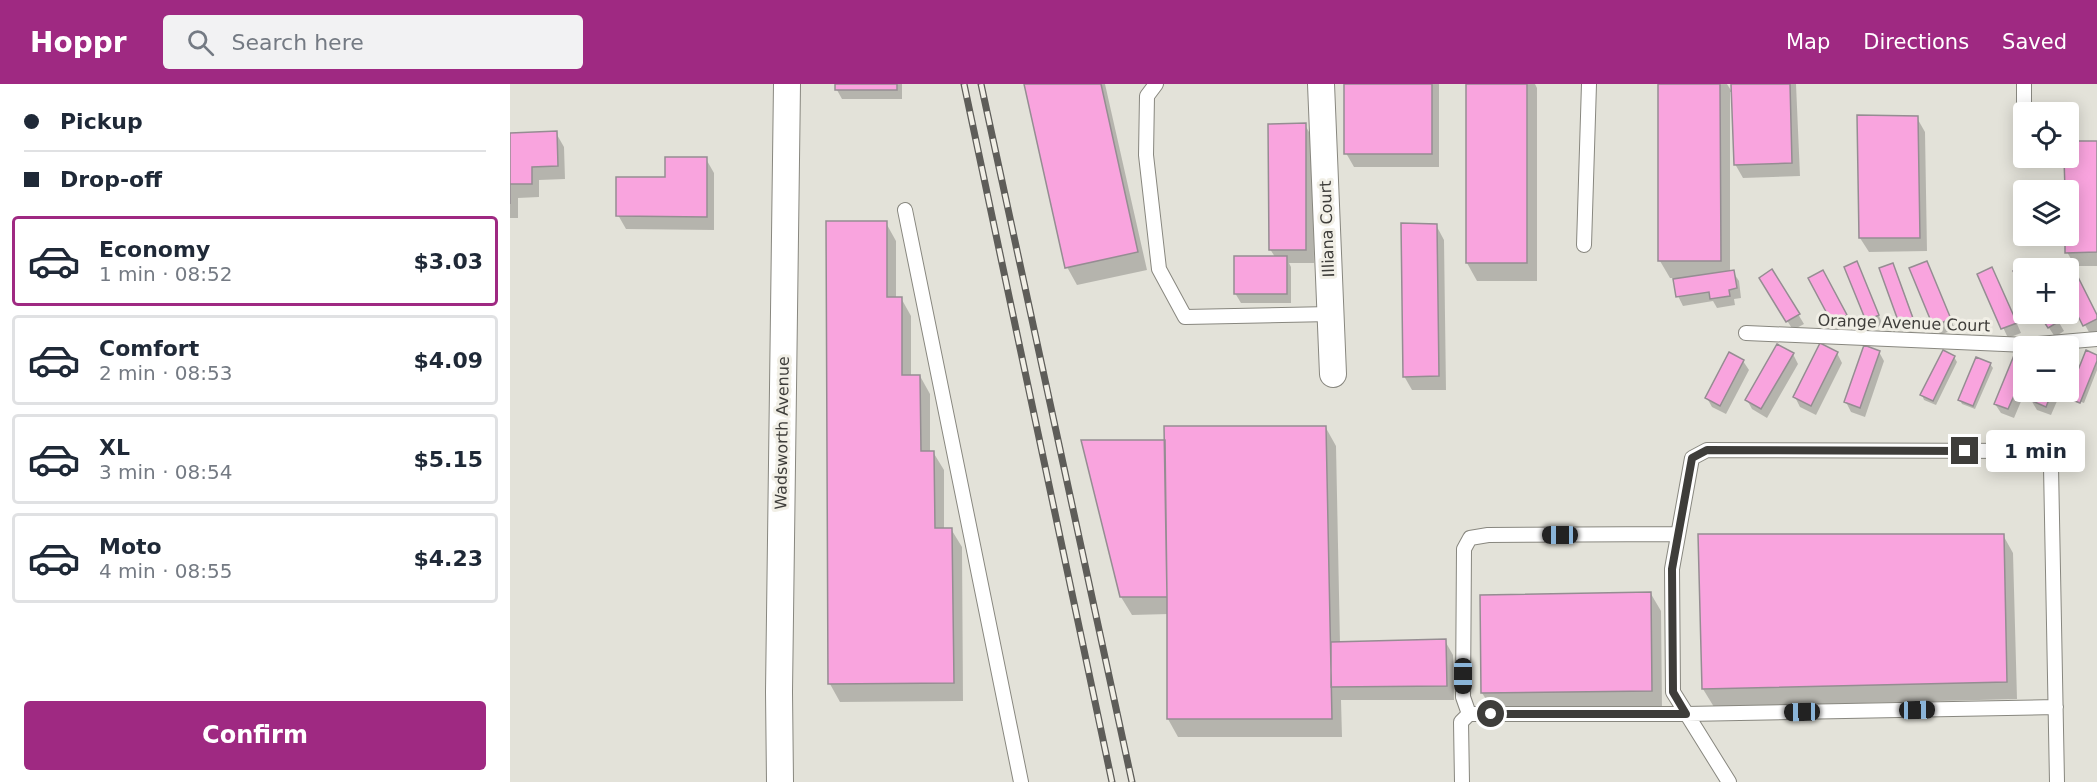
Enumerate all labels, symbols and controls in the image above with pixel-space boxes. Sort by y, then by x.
search box [163,15,583,69]
text: Hoppr [30,26,127,59]
icon: search [184,26,217,59]
text: Search here [232,30,364,55]
text: Map [1786,30,1830,54]
text: Directions [1863,30,1969,54]
text: Saved [2002,30,2067,54]
map controls [2013,102,2079,402]
button: locate [2013,102,2079,168]
text: Pickup [60,109,143,134]
text: Drop-off [60,167,162,192]
street label: Illiana Court [1316,180,1338,278]
button: layers [2013,180,2079,246]
icon: car [27,234,81,288]
text: Economy [99,237,210,262]
text: $3.03 [413,249,483,274]
button: + [2013,258,2079,324]
text: 1 min · 08:52 [99,262,233,286]
street label: Orange Avenue Court [1817,310,1991,336]
icon: car [27,333,81,387]
text: Comfort [99,336,199,361]
button: − [2013,336,2079,402]
text: $4.09 [413,348,483,373]
street label: Wadsworth Avenue [771,356,793,510]
text: 2 min · 08:53 [99,361,233,385]
callout: 1 min [1986,430,2085,472]
icon: car [27,432,81,486]
text: XL [99,435,130,460]
route end [1951,437,1978,464]
text: 1 min [2004,439,2067,463]
text: $5.15 [413,447,483,472]
text: 3 min · 08:54 [99,460,233,484]
car [1542,526,1578,544]
icon: car [27,531,81,585]
text: Moto [99,534,162,559]
text: $4.23 [413,546,483,571]
text: 4 min · 08:55 [99,559,233,583]
car [1454,658,1472,694]
route start [1477,700,1504,727]
button: Confirm [24,701,486,770]
car [1899,701,1935,719]
car [1784,703,1820,721]

